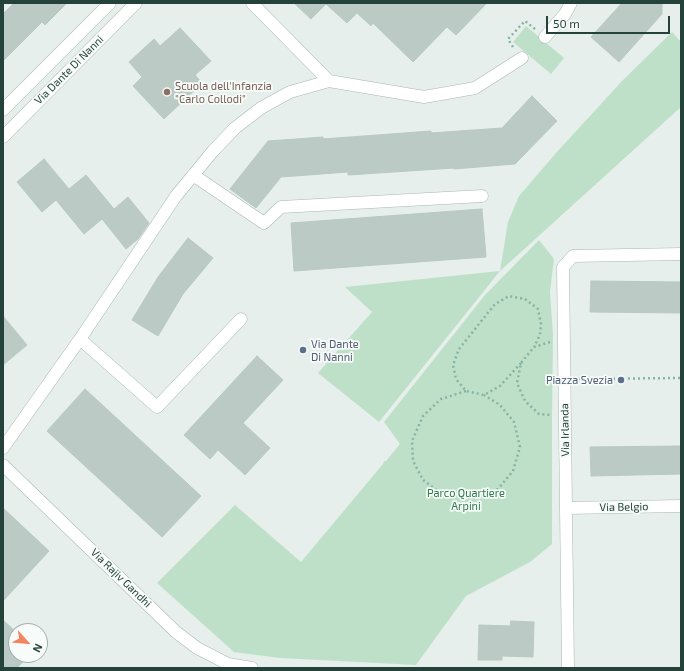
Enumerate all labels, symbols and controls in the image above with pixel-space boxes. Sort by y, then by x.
scale bar [548,8,672,34]
text: 50 m [553,16,580,30]
street label: Via Dante Di Nanni [32,33,106,107]
place label: Scuola dell'Infanzia "Carlo Collodi" [175,79,272,105]
marker: Scuola dell'Infanzia "Carlo Collodi" [162,87,172,97]
place label: Via Dante Di Nanni [311,337,359,363]
marker: Via Dante Di Nanni [298,345,308,355]
place label: Piazza Svezia [546,373,613,387]
marker: Piazza Svezia [616,375,626,385]
street label: Via Irlanda [558,403,572,457]
park label: Parco Quartiere Arpini [427,486,505,512]
street label: Via Belgio [599,500,649,514]
street label: Via Rajiv Gandhi [88,546,154,610]
north arrow [8,623,48,663]
text: N [31,642,46,655]

